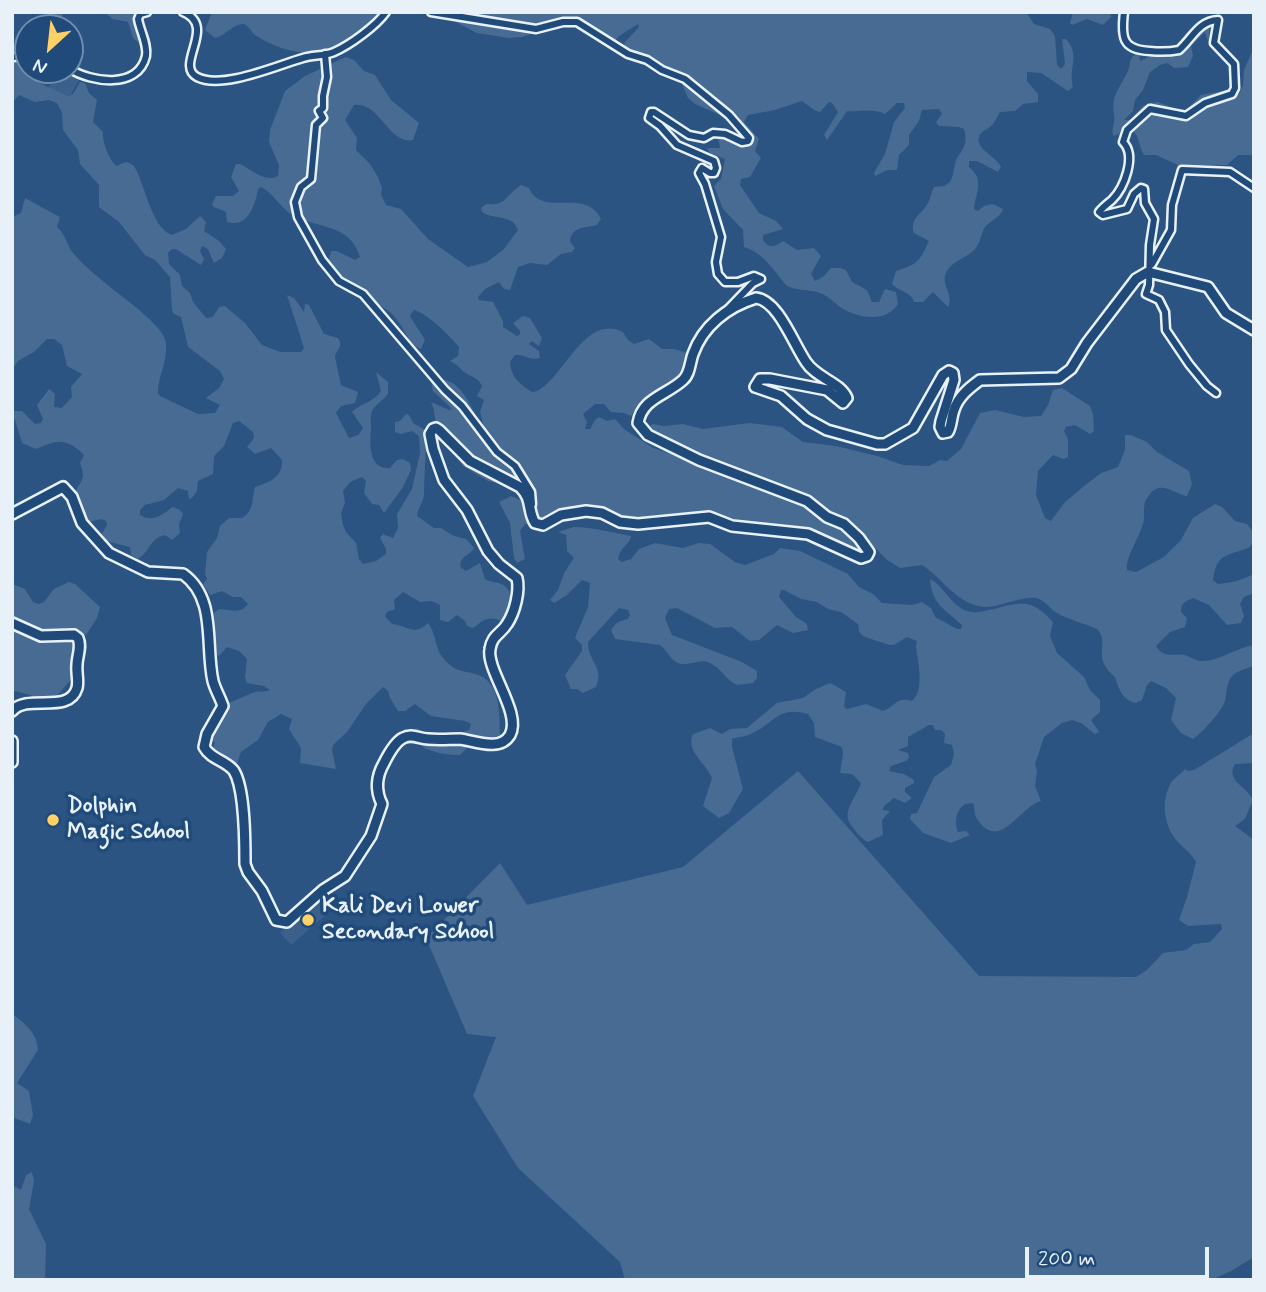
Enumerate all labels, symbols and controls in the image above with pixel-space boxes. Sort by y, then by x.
north arrow [14,14,84,84]
text: N [29,52,51,80]
place label: Dolphin Magic School [67,793,190,847]
marker: Dolphin Magic School [45,812,61,828]
place label: Kali Devi Lower Secondary School [322,893,494,947]
marker: Kali Devi Lower Secondary School [300,912,316,928]
scale bar [1028,1232,1212,1276]
text: 200 m [1038,1245,1095,1273]

